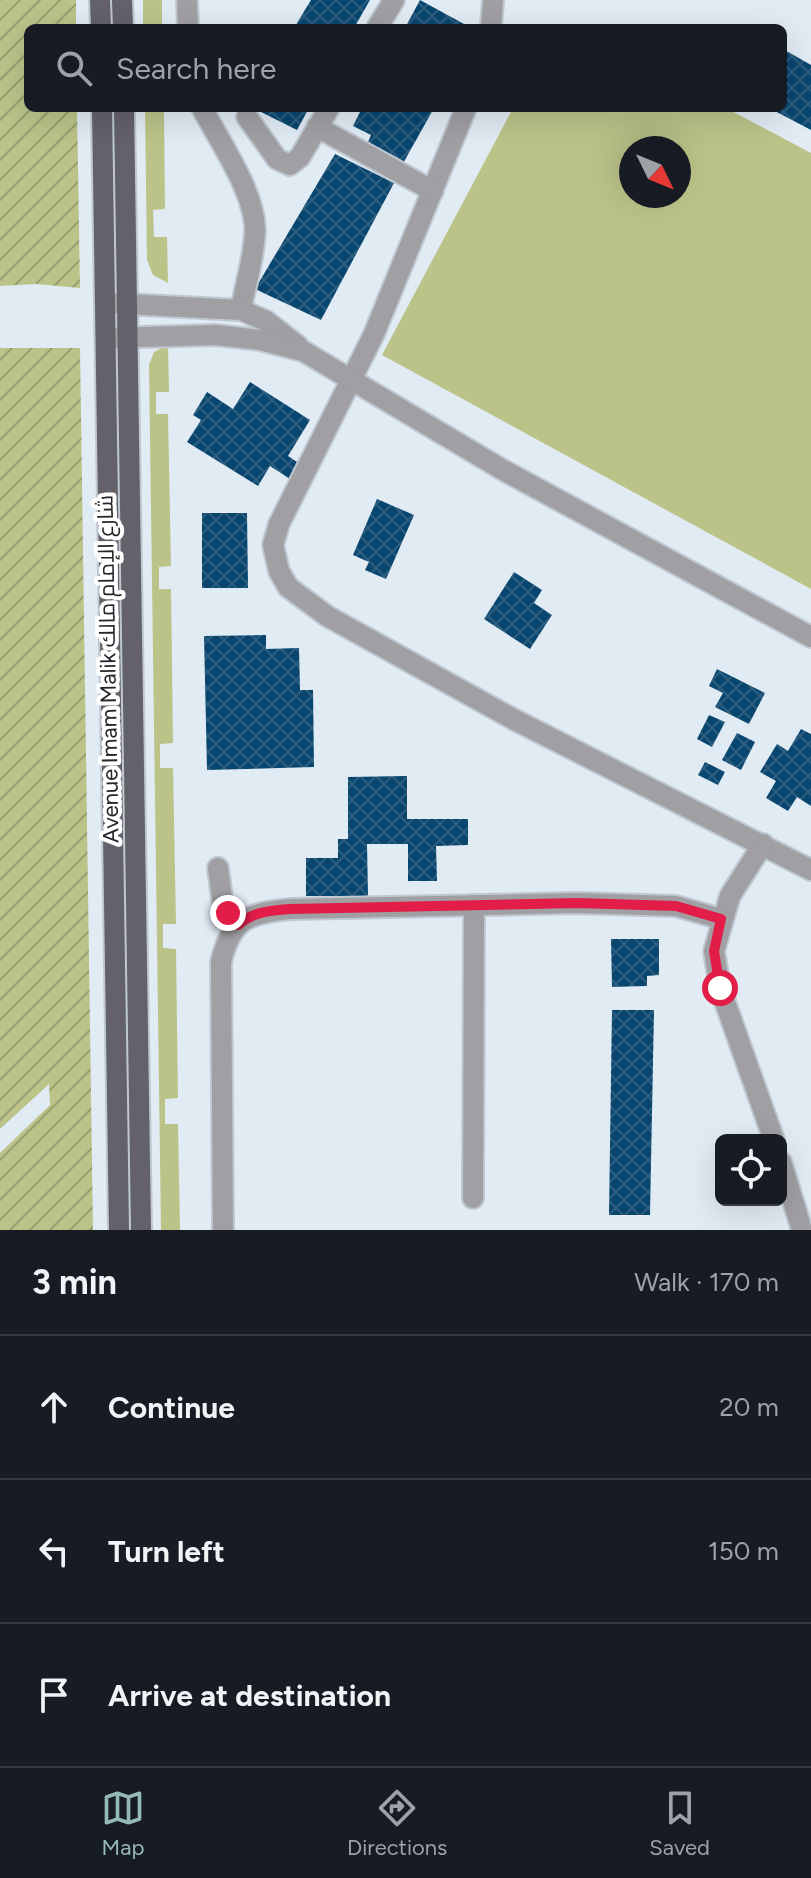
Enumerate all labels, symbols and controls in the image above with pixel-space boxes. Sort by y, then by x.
search box [24,24,787,112]
icon: search [52,46,96,90]
text: Search here [116,50,276,87]
north arrow [619,136,691,208]
street label: Avenue Imam Malik شارع الإمام مالك [91,495,127,843]
route end [210,895,246,931]
route start [702,970,738,1006]
map controls [715,1134,787,1206]
button: locate [715,1134,787,1206]
text: 3 min [32,1262,117,1303]
text: Walk · 170 m [634,1266,779,1298]
icon: ahead [32,1385,76,1429]
text: Continue [108,1389,235,1426]
text: 20 m [719,1391,779,1423]
icon: left [32,1529,76,1573]
text: Turn left [108,1533,225,1570]
text: 150 m [708,1535,779,1567]
icon: arrive [32,1673,76,1717]
text: Arrive at destination [108,1677,391,1714]
tab: Map [101,1786,145,1861]
tab: Directions [347,1786,447,1861]
tab: Saved [649,1786,710,1861]

